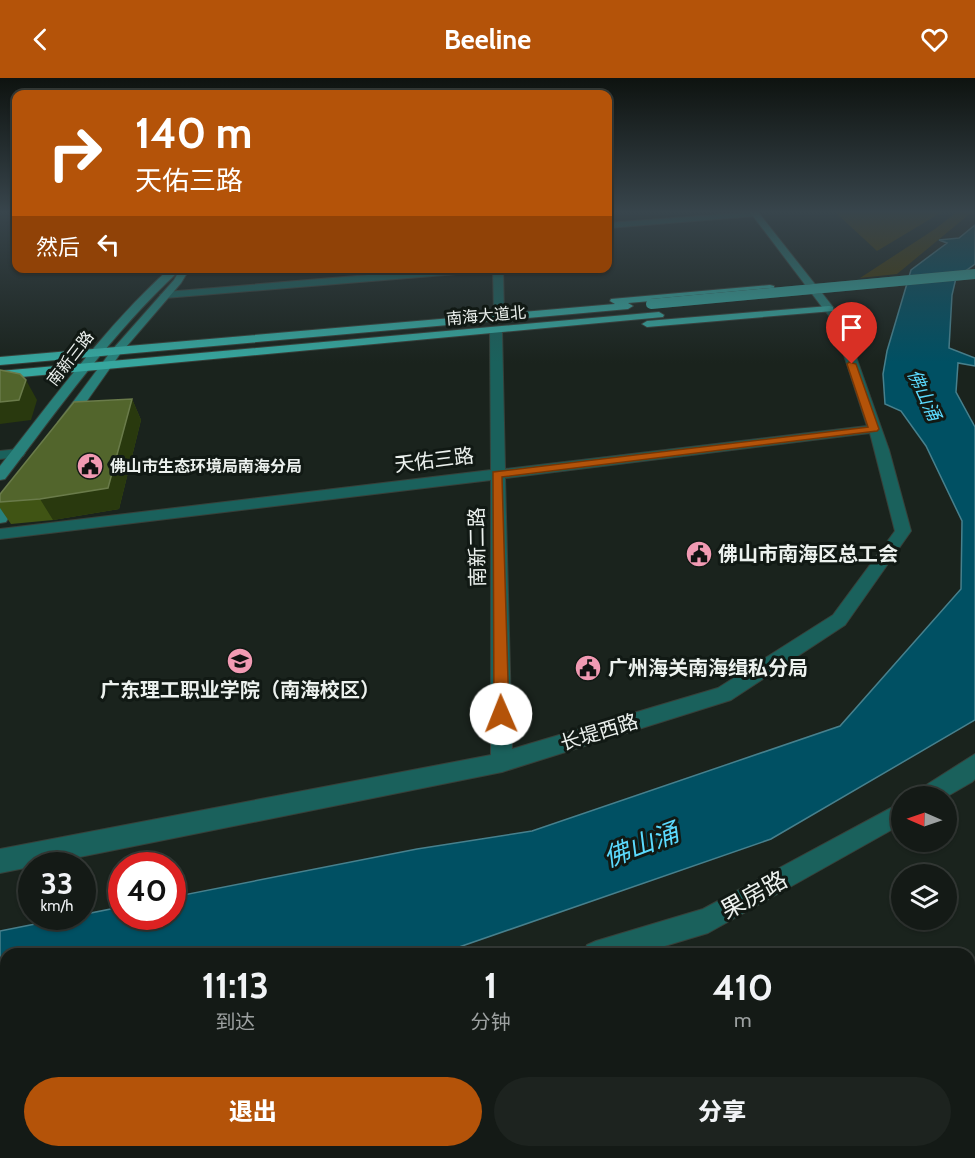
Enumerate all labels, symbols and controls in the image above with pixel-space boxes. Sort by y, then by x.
icon: back [24,23,57,56]
text: Beeline [444,23,531,56]
icon: heart [918,23,951,56]
text: 140 m [135,107,252,159]
icon: right [36,114,114,192]
text: 天佑三路 [135,164,243,197]
icon: left [92,228,125,261]
text: 然后 [36,234,80,261]
pin [826,302,877,364]
street label: 南海大道北 [445,303,527,328]
icon: arrive [835,311,868,344]
street label: 南新三路 [43,327,98,389]
water label: 佛山涌 [903,366,946,426]
street label: 天佑三路 [393,443,475,477]
public building icon: 佛山市生态环境局南海分局 [75,451,105,481]
place label: 佛山市生态环境局南海分局 [110,457,302,476]
street label: 南新二路 [464,507,490,587]
public building icon: 佛山市南海区总工会 [684,539,714,569]
place label: 佛山市南海区总工会 [718,542,898,566]
school or university icon: 广东理工职业学院（南海校区） [225,646,255,676]
public building icon: 广州海关南海缉私分局 [573,653,603,683]
place label: 广州海关南海缉私分局 [608,656,808,680]
place label: 广东理工职业学院（南海校区） [100,678,380,702]
position arrow [469,682,533,746]
street label: 长堤西路 [557,709,641,755]
north arrow [891,786,957,852]
map controls [891,786,957,930]
water label: 佛山涌 [599,815,686,874]
speed limit sign: 40 [108,852,186,930]
street label: 果房路 [715,864,792,925]
button: layers [891,864,957,930]
text: 33 [41,865,73,902]
text: km/h [41,897,73,915]
text: 11:13 [202,963,269,1007]
text: 1 [484,963,497,1007]
text: 410 [712,965,773,1009]
text: m [734,1008,752,1032]
text: 到达 [215,1010,255,1034]
text: 分钟 [471,1010,511,1034]
button: 退出 [24,1077,482,1146]
button: 分享 [494,1077,951,1146]

